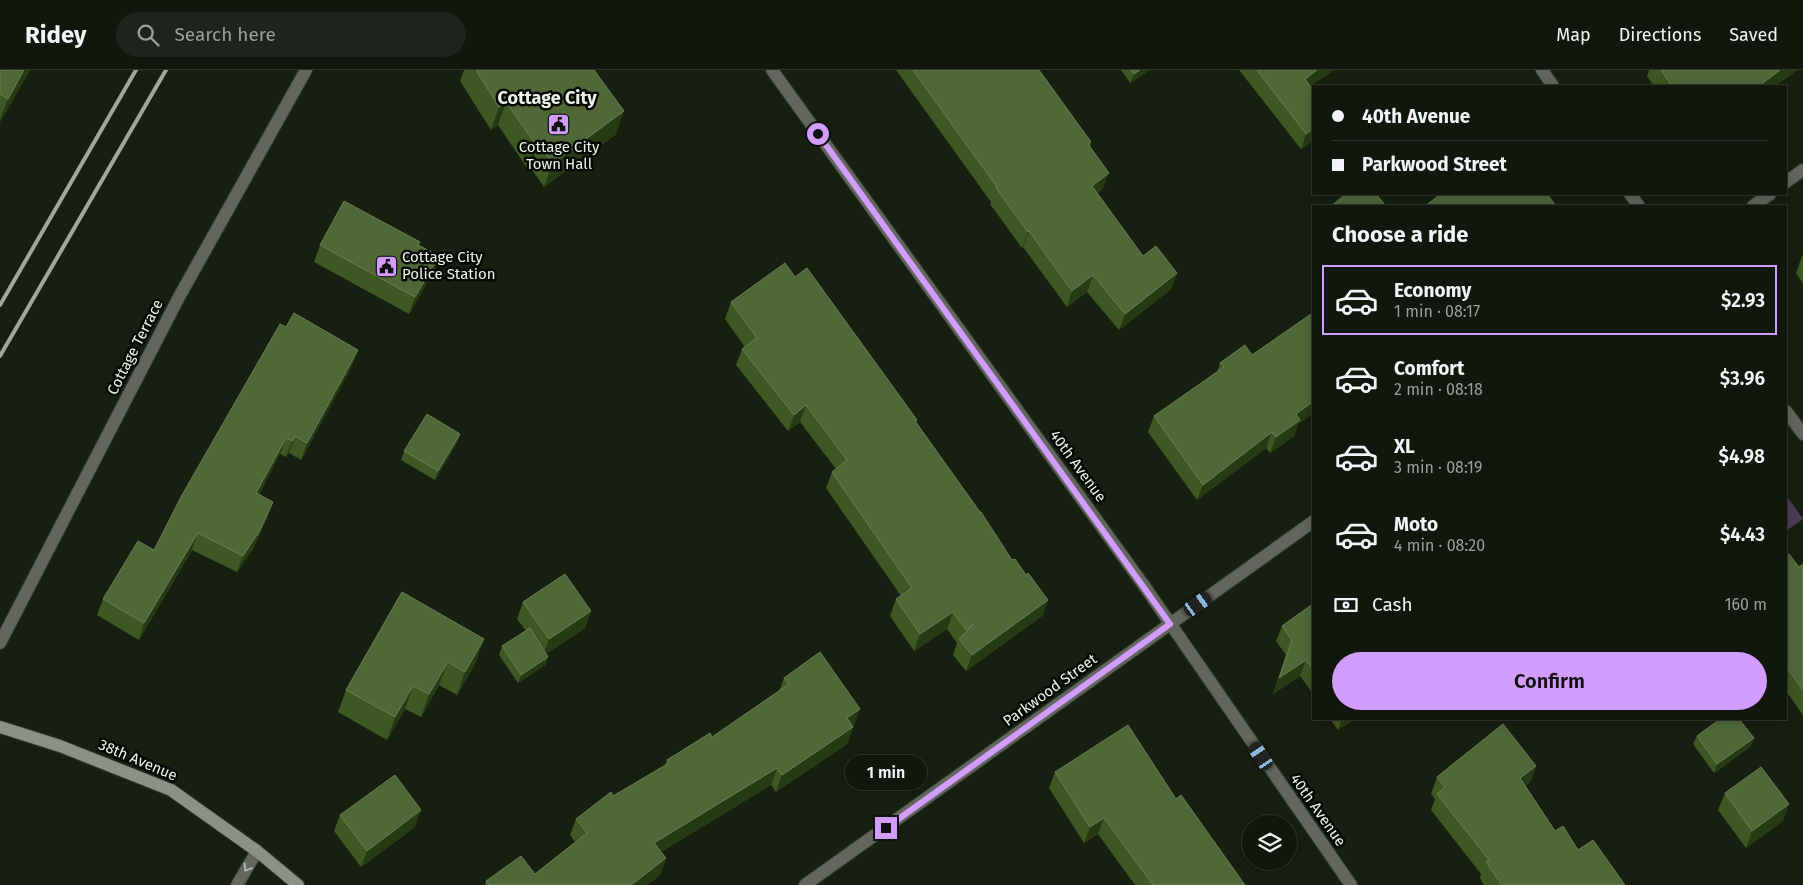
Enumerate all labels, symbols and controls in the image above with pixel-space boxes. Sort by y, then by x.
search box [116,12,466,57]
text: Ridey [25,21,86,49]
icon: search [134,21,162,49]
text: Search here [174,23,276,46]
text: Map [1556,24,1591,46]
text: Directions [1619,24,1701,46]
text: Saved [1729,24,1778,46]
district label: Cottage City [497,87,597,109]
text: 40th Avenue [1362,105,1470,128]
public building icon: Cottage City Town Hall [547,112,571,136]
route start [807,123,829,145]
place label: Cottage City Town Hall [519,138,600,173]
text: Parkwood Street [1362,153,1507,176]
text: Choose a ride [1332,221,1468,248]
place label: Cottage City Police Station [402,248,496,283]
public building icon: Cottage City Police Station [374,254,398,278]
icon: car [1334,278,1379,323]
text: Economy [1394,279,1471,302]
text: $2.93 [1721,289,1765,312]
street label: Cottage Terrace [103,296,167,398]
text: 1 min · 08:17 [1394,302,1480,321]
icon: car [1334,356,1379,401]
text: Comfort [1394,357,1464,380]
text: $3.96 [1720,367,1765,390]
text: 2 min · 08:18 [1394,380,1483,399]
street label: 40th Avenue [1046,427,1110,505]
icon: car [1334,434,1379,479]
text: XL [1394,435,1415,458]
text: $4.98 [1719,445,1765,468]
text: 3 min · 08:19 [1394,458,1482,477]
icon: car [1334,512,1379,557]
text: Moto [1394,513,1438,536]
text: $4.43 [1720,523,1765,546]
text: 4 min · 08:20 [1394,536,1485,555]
car [1181,589,1214,619]
icon: cash [1332,591,1360,619]
text: Cash [1372,593,1413,616]
text: 160 m [1725,595,1767,614]
street label: Parkwood Street [1000,650,1101,730]
button: Confirm [1332,652,1767,710]
street label: 38th Avenue [96,735,180,785]
car [1246,739,1275,773]
callout: 1 min [845,756,927,790]
text: 1 min [867,763,905,782]
street label: 40th Avenue [1286,770,1350,850]
map controls [1242,815,1297,870]
button: layers [1242,815,1297,870]
route end [875,817,897,839]
one-way arrow [244,862,253,872]

